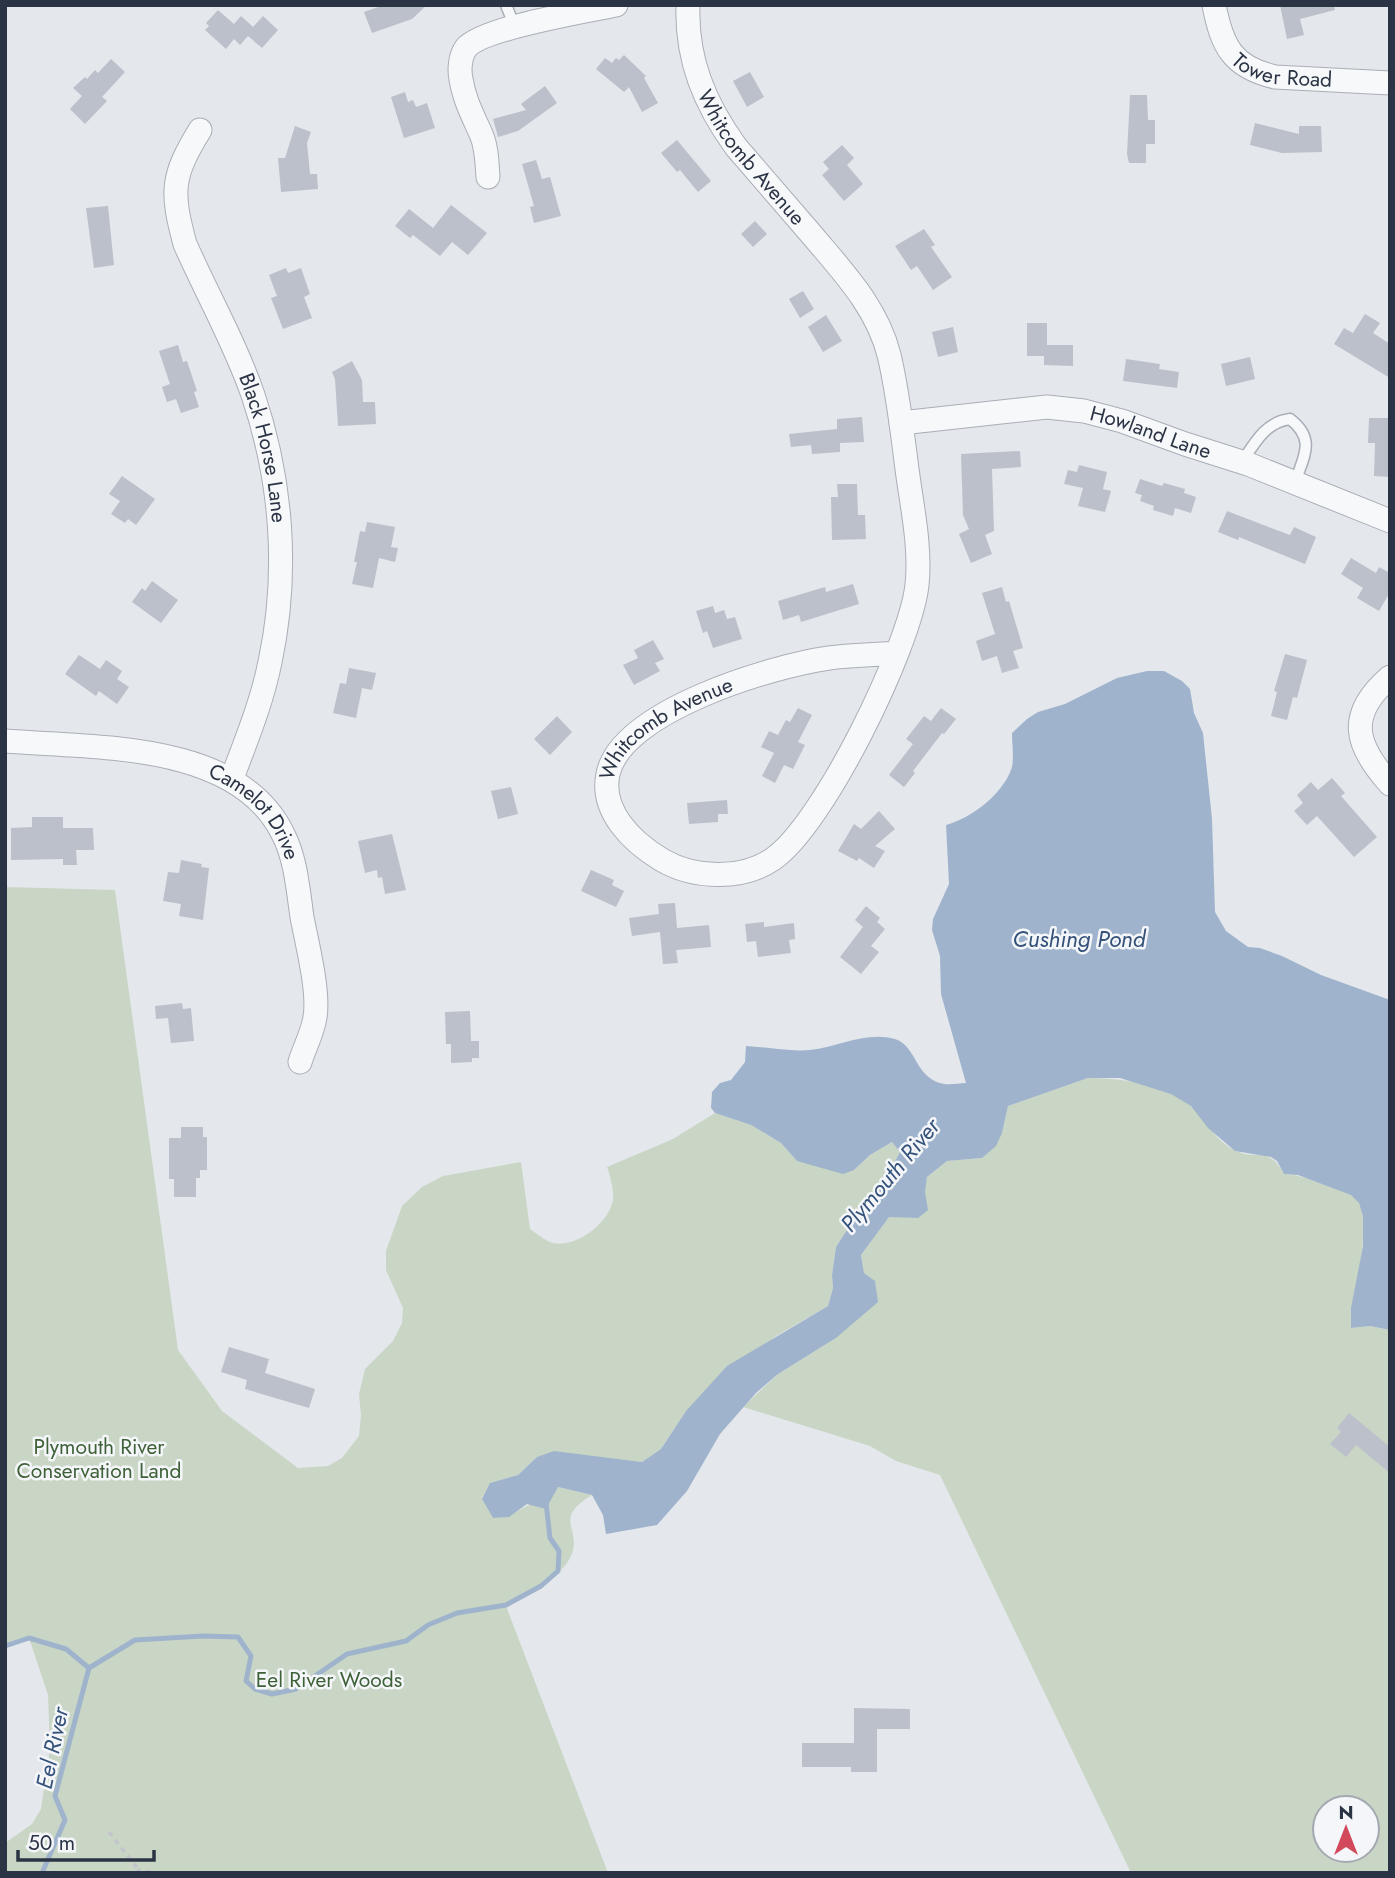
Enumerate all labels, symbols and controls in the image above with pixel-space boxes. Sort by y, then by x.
street label: Tower Road [1225,46,1333,95]
street label: Whitcomb Avenue [690,85,812,232]
street label: Black Horse Lane [231,369,294,524]
street label: Howland Lane [1087,398,1215,466]
street label: Whitcomb Avenue [592,669,737,784]
street label: Camelot Drive [204,756,307,863]
water label: Cushing Pond [1012,922,1147,956]
water label: Plymouth River [832,1110,949,1239]
park label: Plymouth River Conservation Land [16,1432,182,1486]
park label: Eel River Woods [256,1665,402,1695]
water label: Eel River [27,1703,78,1792]
north arrow [1311,1794,1381,1864]
text: N [1338,1799,1354,1826]
scale bar [18,1818,154,1862]
text: 50 m [28,1828,75,1858]

